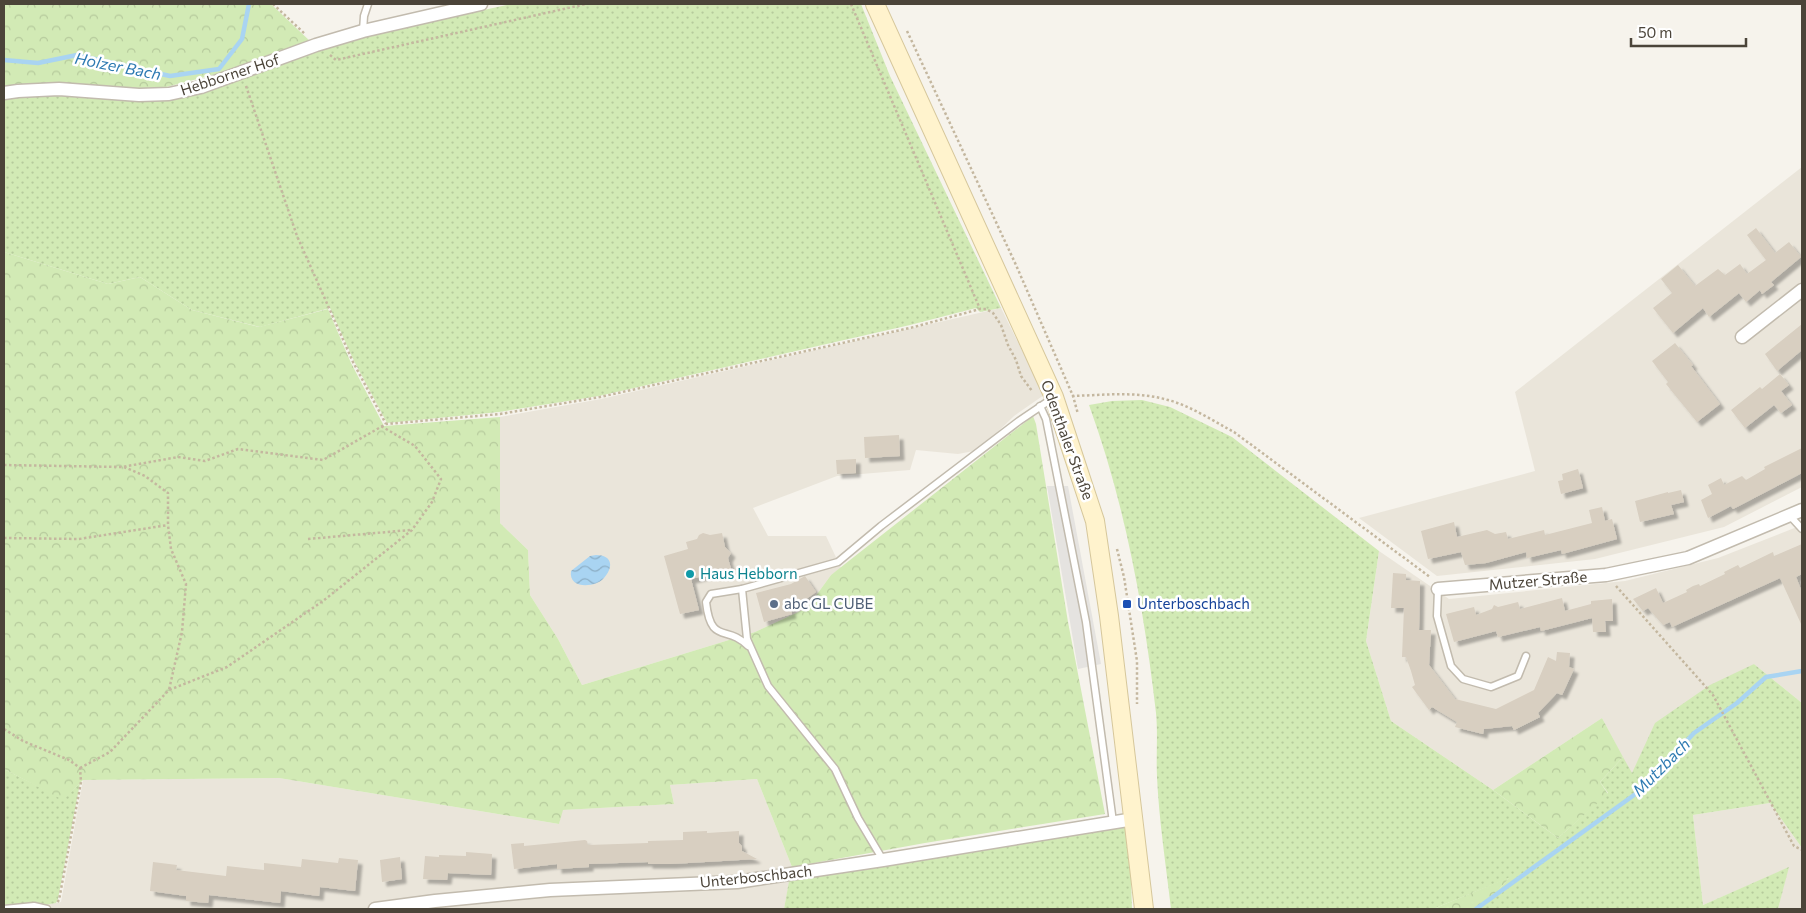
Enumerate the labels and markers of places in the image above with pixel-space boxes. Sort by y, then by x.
place label: Haus Hebborn [700,564,798,582]
marker: Haus Hebborn [684,568,696,580]
place label: abc GL CUBE [784,594,873,612]
place label: Unterboschbach [1137,594,1250,612]
marker: abc GL CUBE [768,598,780,610]
marker: Unterboschbach [1121,598,1133,610]

